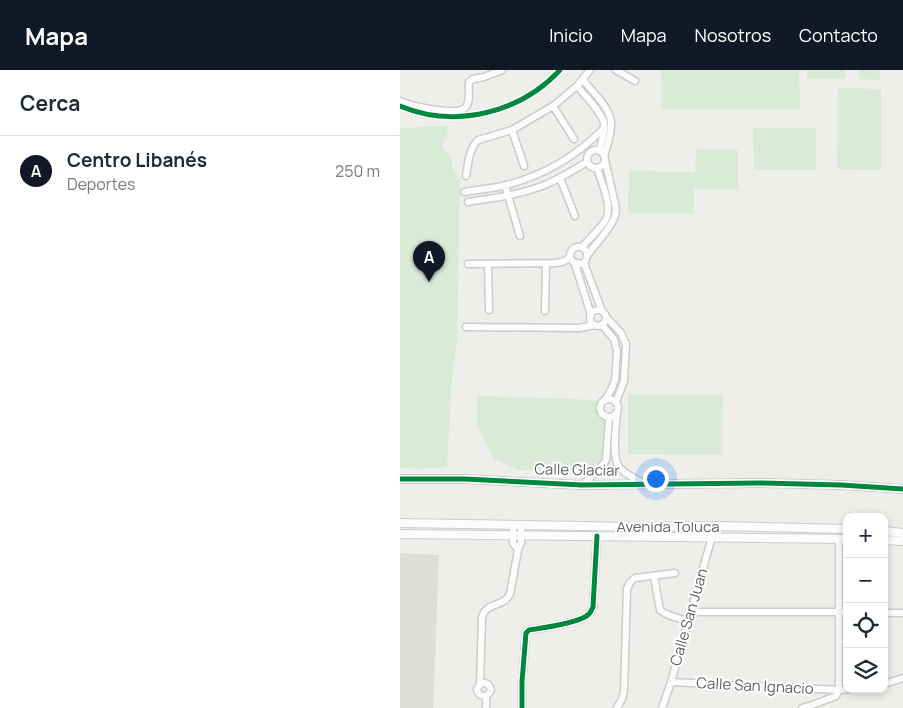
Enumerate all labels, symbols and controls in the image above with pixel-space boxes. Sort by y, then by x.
text: Mapa [25,19,88,52]
text: Inicio [549,23,593,47]
text: Mapa [621,23,667,47]
text: Nosotros [695,23,771,47]
text: Contacto [799,23,878,47]
text: Cerca [20,89,80,117]
text: Centro Libanés [67,147,207,173]
text: A [31,160,41,182]
text: 250 m [335,160,380,182]
text: Deportes [67,173,135,195]
pin: A [413,241,445,282]
street label: Calle Glaciar [534,458,621,481]
your location [643,466,669,492]
map controls [843,513,888,693]
button: + [843,513,888,558]
street label: Avenida Toluca [616,516,720,537]
button: − [843,558,888,603]
street label: Calle San Juan [665,566,712,668]
button: locate [843,603,888,648]
button: layers [843,648,888,693]
street label: Calle San Ignacio [696,672,814,699]

